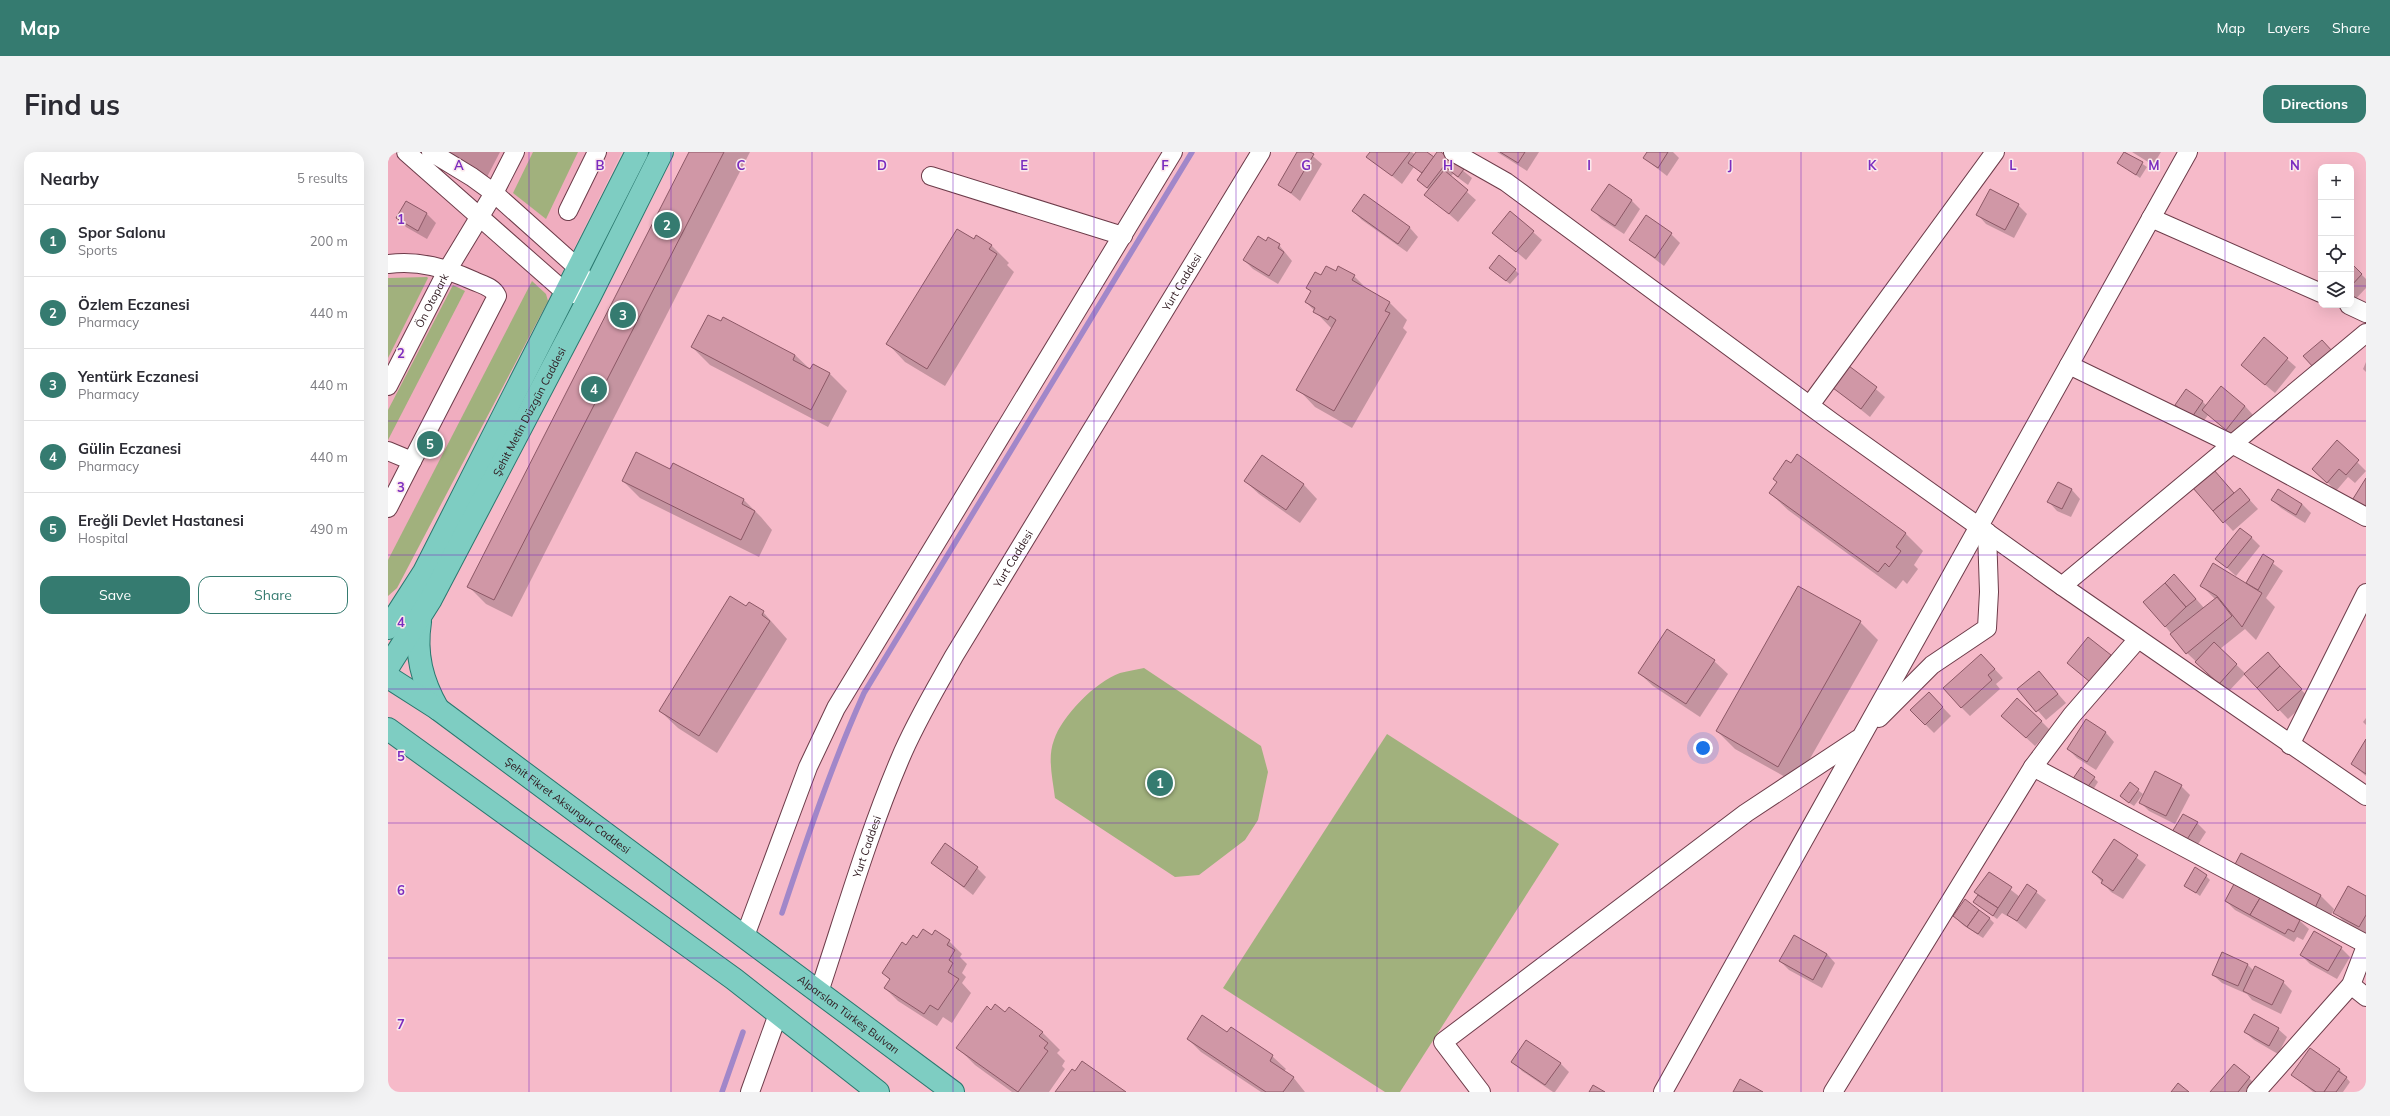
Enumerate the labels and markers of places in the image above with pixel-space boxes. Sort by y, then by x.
pin: 2 [654,210,680,240]
pin: 3 [610,300,636,330]
pin: 4 [581,374,607,404]
pin: 5 [417,429,443,459]
pin: 1 [1147,768,1173,798]

